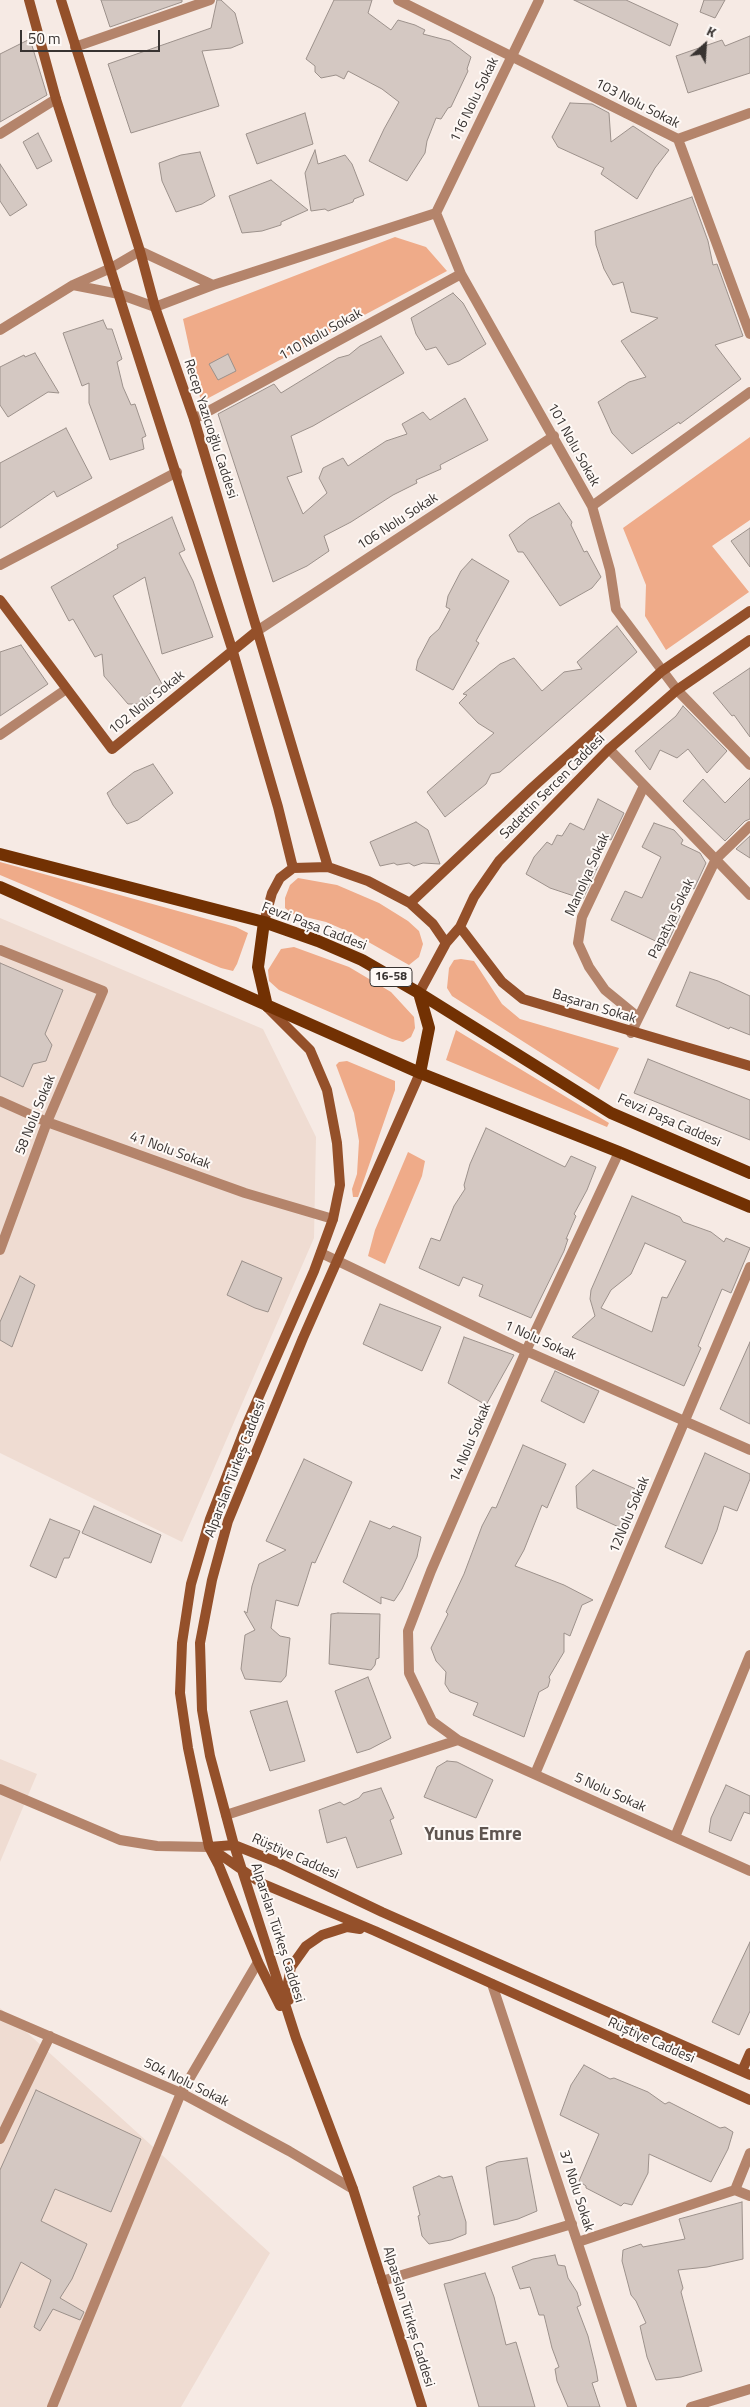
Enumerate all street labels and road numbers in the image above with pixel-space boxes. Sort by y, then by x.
street label: 116 Nolu Sokak [447,55,503,145]
street label: 103 Nolu Sokak [592,76,682,132]
street label: 110 Nolu Sokak [276,305,366,365]
street label: Recep Yazıcıoğlu Caddesi [179,357,241,501]
street label: 101 Nolu Sokak [543,400,603,490]
street label: 106 Nolu Sokak [355,490,441,554]
street label: 102 Nolu Sokak [106,667,188,739]
street label: Sadettin Sercen Caddesi [497,731,609,843]
street label: Manolya Sokak [562,831,614,919]
street label: Papatya Sokak [645,876,699,962]
street label: Fevzi Paşa Caddesi [259,899,369,955]
road number: 16-58 [370,968,412,986]
street label: Başaran Sokak [550,986,638,1028]
street label: 58 Nolu Sokak [12,1073,60,1157]
street label: Fevzi Paşa Caddesi [615,1091,723,1151]
street label: 41 Nolu Sokak [127,1129,213,1173]
street label: 1 Nolu Sokak [501,1318,579,1364]
street label: Alparslan Türkeş Caddesi [202,1398,270,1540]
street label: 14 Nolu Sokak [447,1401,495,1485]
street label: 12Nolu Sokak [606,1474,654,1556]
street label: 5 Nolu Sokak [571,1770,649,1816]
street label: Rüştiye Caddesi [249,1830,341,1884]
street label: Alparslan Türkeş Caddesi [246,1861,308,2005]
street label: Rüştiye Caddesi [605,2014,697,2068]
street label: 504 Nolu Sokak [141,2055,231,2111]
street label: 37 Nolu Sokak [555,2148,597,2234]
street label: Alparslan Türkeş Caddesi [379,2245,437,2389]

